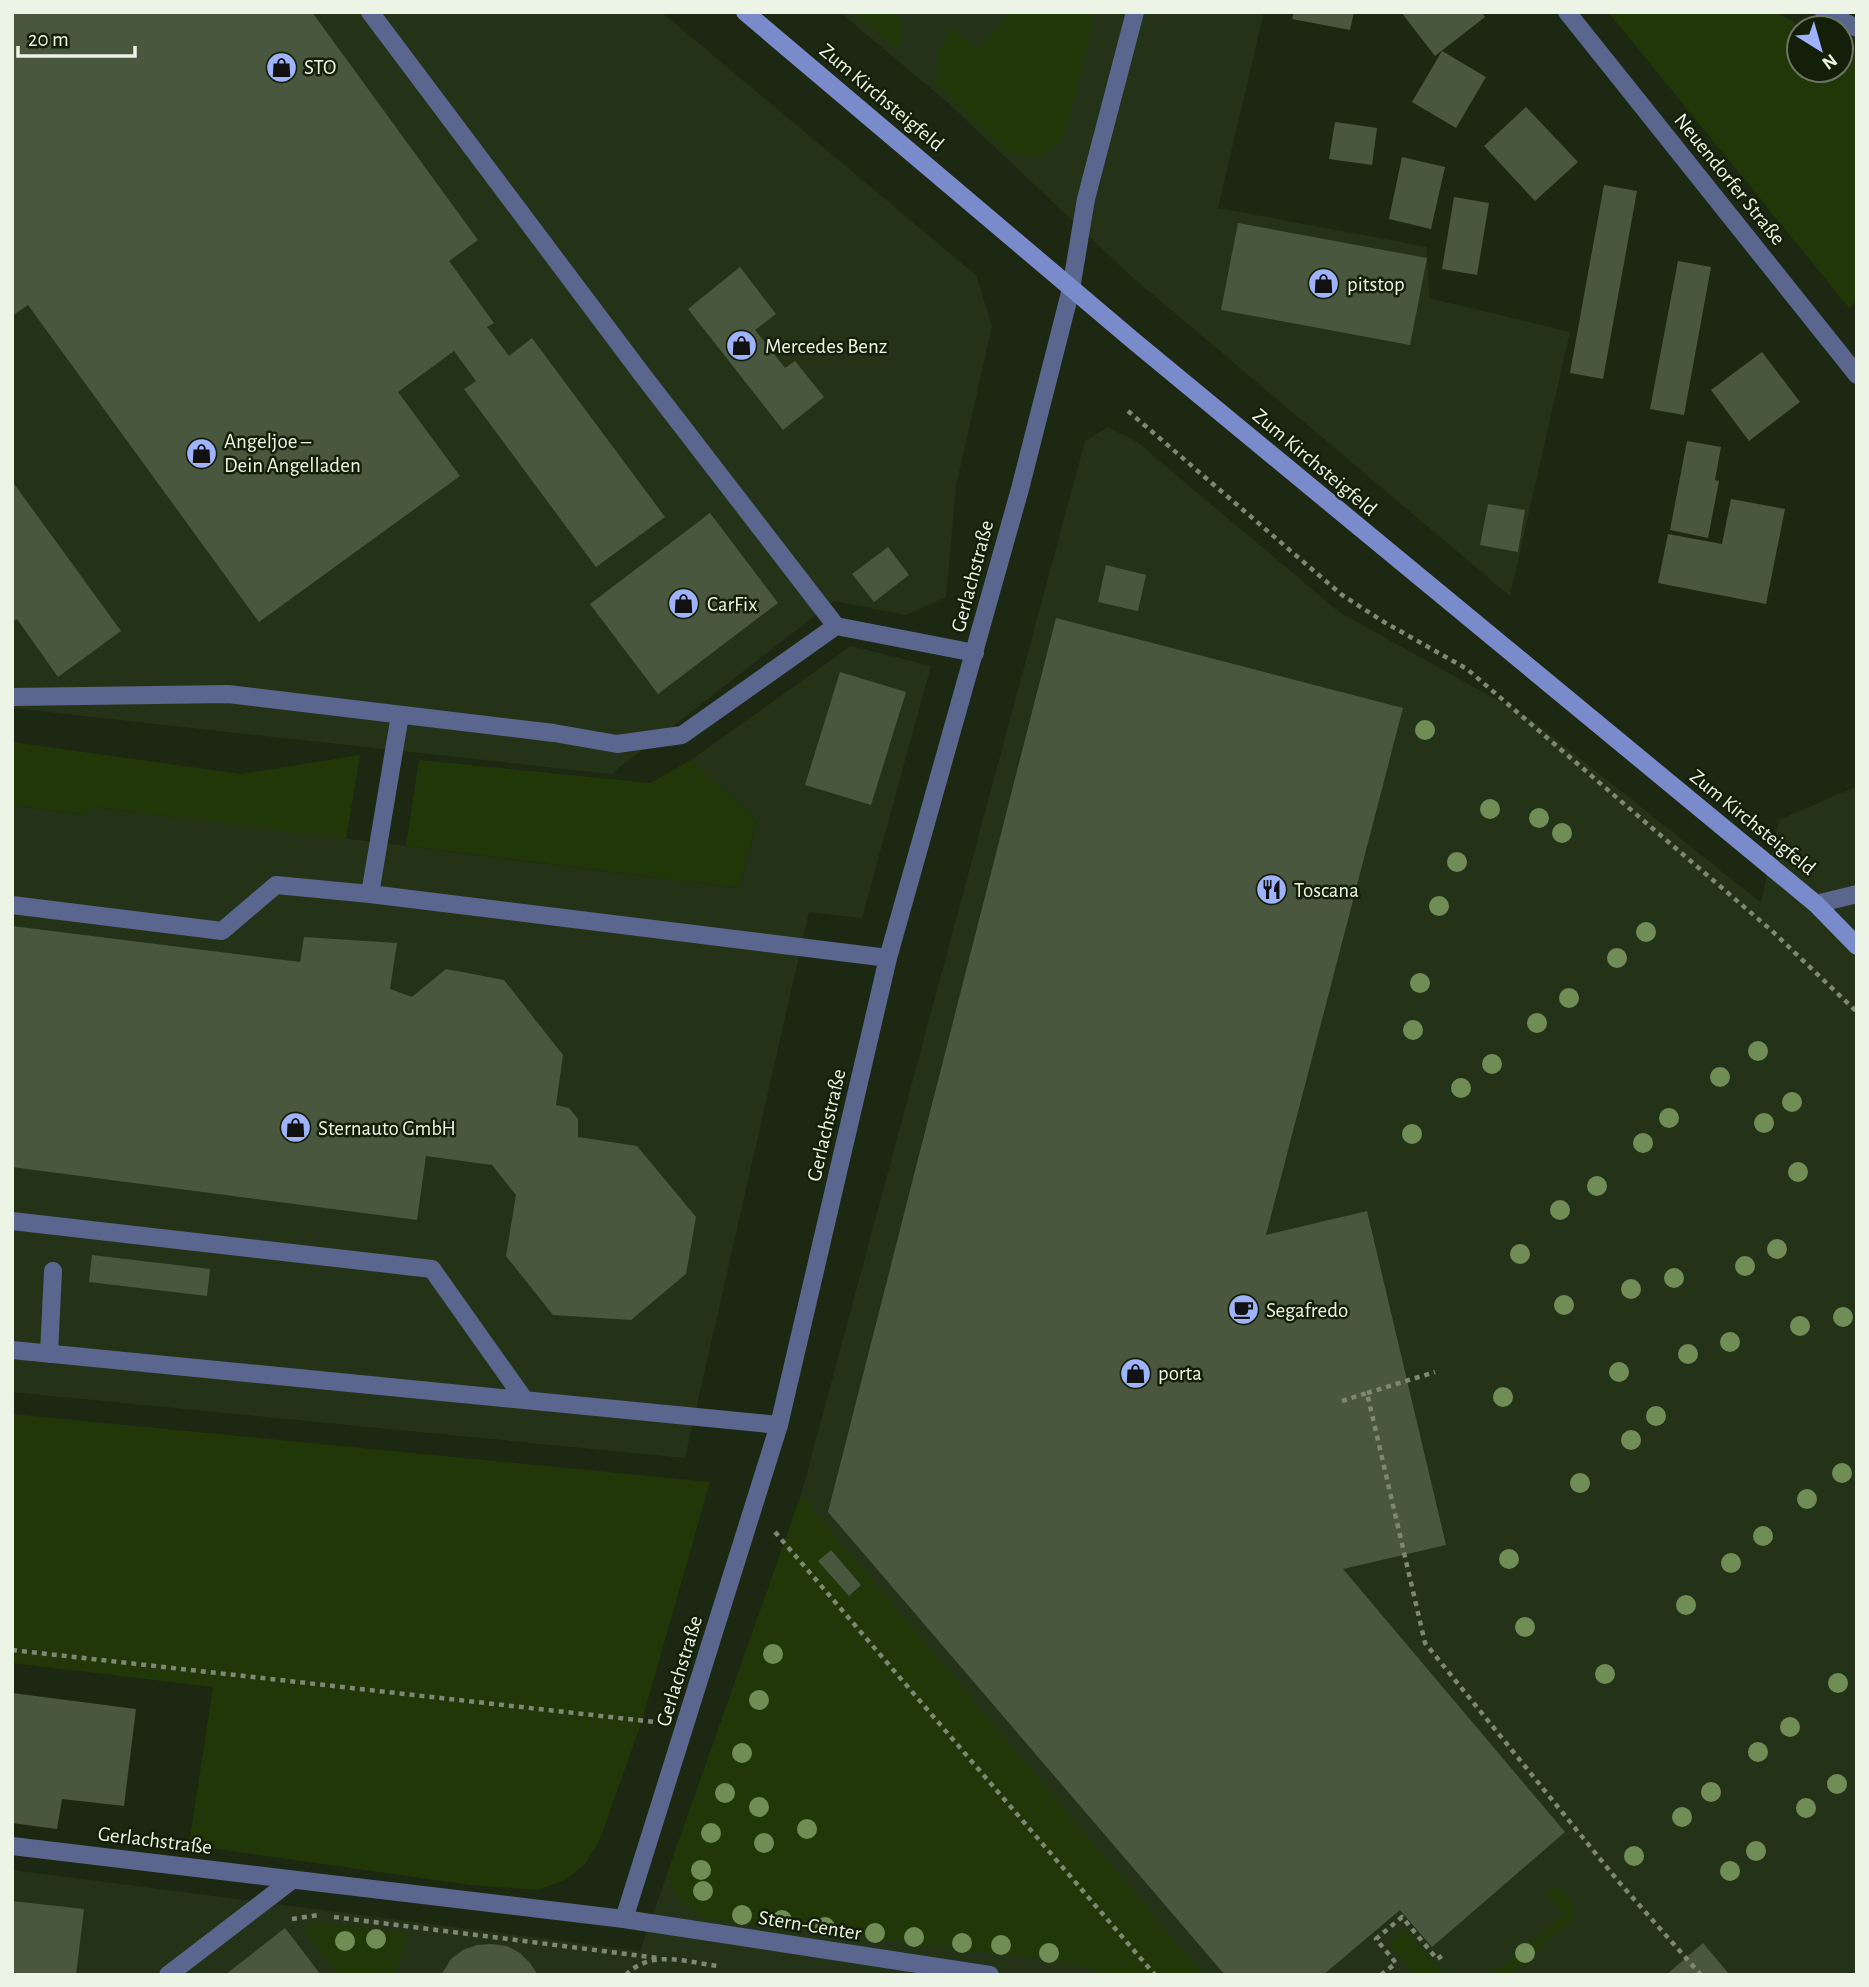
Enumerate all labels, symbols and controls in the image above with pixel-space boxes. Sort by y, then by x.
scale bar [18,14,135,58]
north arrow [1785,14,1855,84]
text: 20 m [28,29,69,50]
street label: Zum Kirchsteigfeld [816,40,948,155]
shop icon: STO [264,50,298,84]
text: N [1818,50,1840,73]
place label: STO [304,57,336,78]
street label: Neuendorfer Straße [1670,109,1789,249]
shop icon: pitstop [1307,267,1341,301]
place label: pitstop [1347,274,1405,295]
shop icon: Mercedes Benz [725,329,759,363]
place label: Mercedes Benz [765,336,887,357]
street label: Zum Kirchsteigfeld [1249,405,1381,520]
place label: Angeljoe – Dein Angelladen [224,431,361,476]
shop icon: Angeljoe – Dein Angelladen [184,436,218,470]
street label: Gerlachstraße [948,518,997,634]
shop icon: CarFix [667,587,701,621]
place label: CarFix [707,594,757,615]
street label: Zum Kirchsteigfeld [1686,766,1820,879]
restaurant icon: Toscana [1254,873,1288,907]
place label: Toscana [1294,880,1359,901]
street label: Gerlachstraße [803,1067,850,1183]
shop icon: Sternauto GmbH [278,1111,312,1145]
place label: Sternauto GmbH [318,1118,456,1139]
cafe icon: Segafredo [1226,1293,1260,1327]
place label: Segafredo [1266,1300,1348,1321]
shop icon: porta [1118,1356,1152,1390]
place label: porta [1158,1363,1202,1384]
street label: Gerlachstraße [653,1613,706,1729]
street label: Gerlachstraße [97,1823,213,1858]
street label: Stern-Center [757,1907,863,1944]

